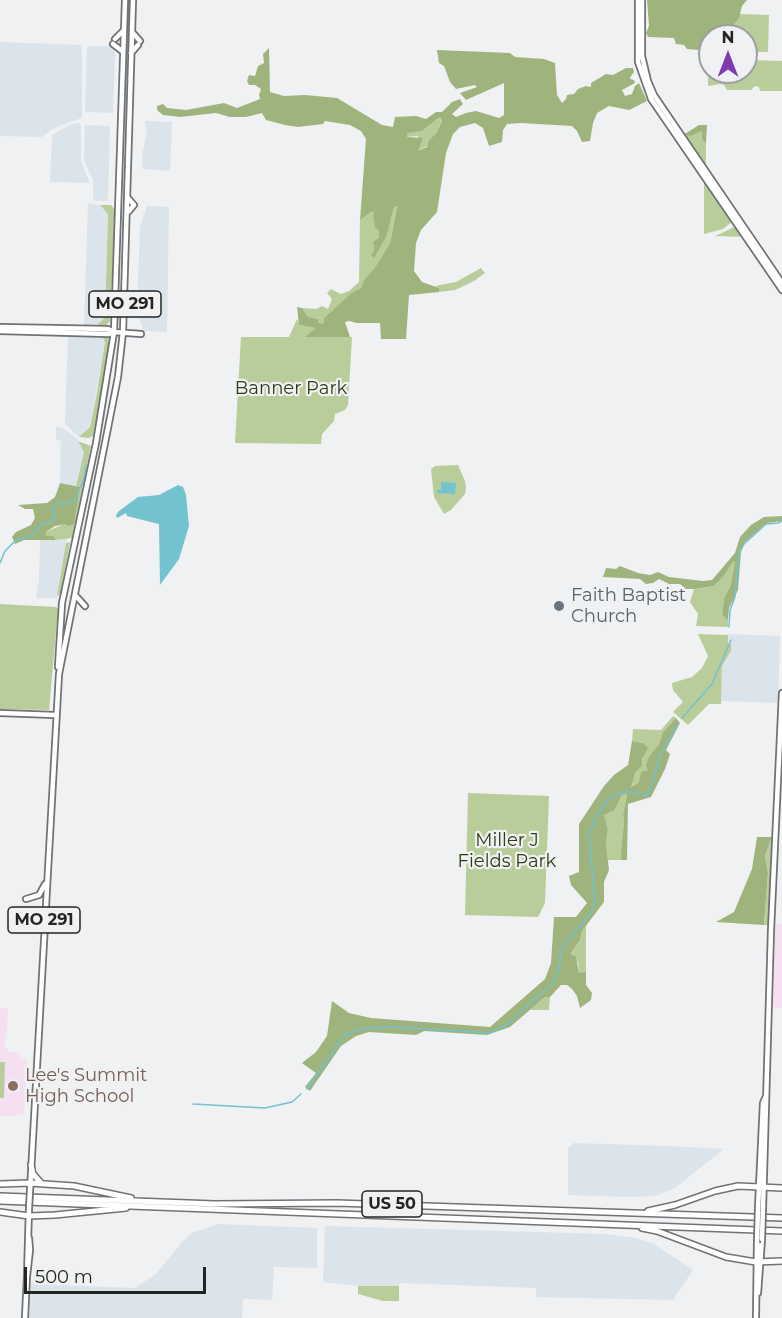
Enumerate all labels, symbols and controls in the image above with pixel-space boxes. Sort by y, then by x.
north arrow [698,24,758,84]
text: N [722,28,734,47]
road number: MO 291 [89,291,161,317]
park label: Banner Park [235,378,347,400]
place label: Faith Baptist Church [571,585,686,628]
marker: Faith Baptist Church [552,599,566,613]
park label: Miller J Fields Park [458,830,556,872]
road number: MO 291 [8,907,80,933]
place label: Lee's Summit High School [25,1065,147,1108]
marker: Lee's Summit High School [6,1079,20,1093]
road number: US 50 [362,1191,422,1217]
scale bar [27,1255,208,1293]
text: 500 m [35,1266,93,1288]

